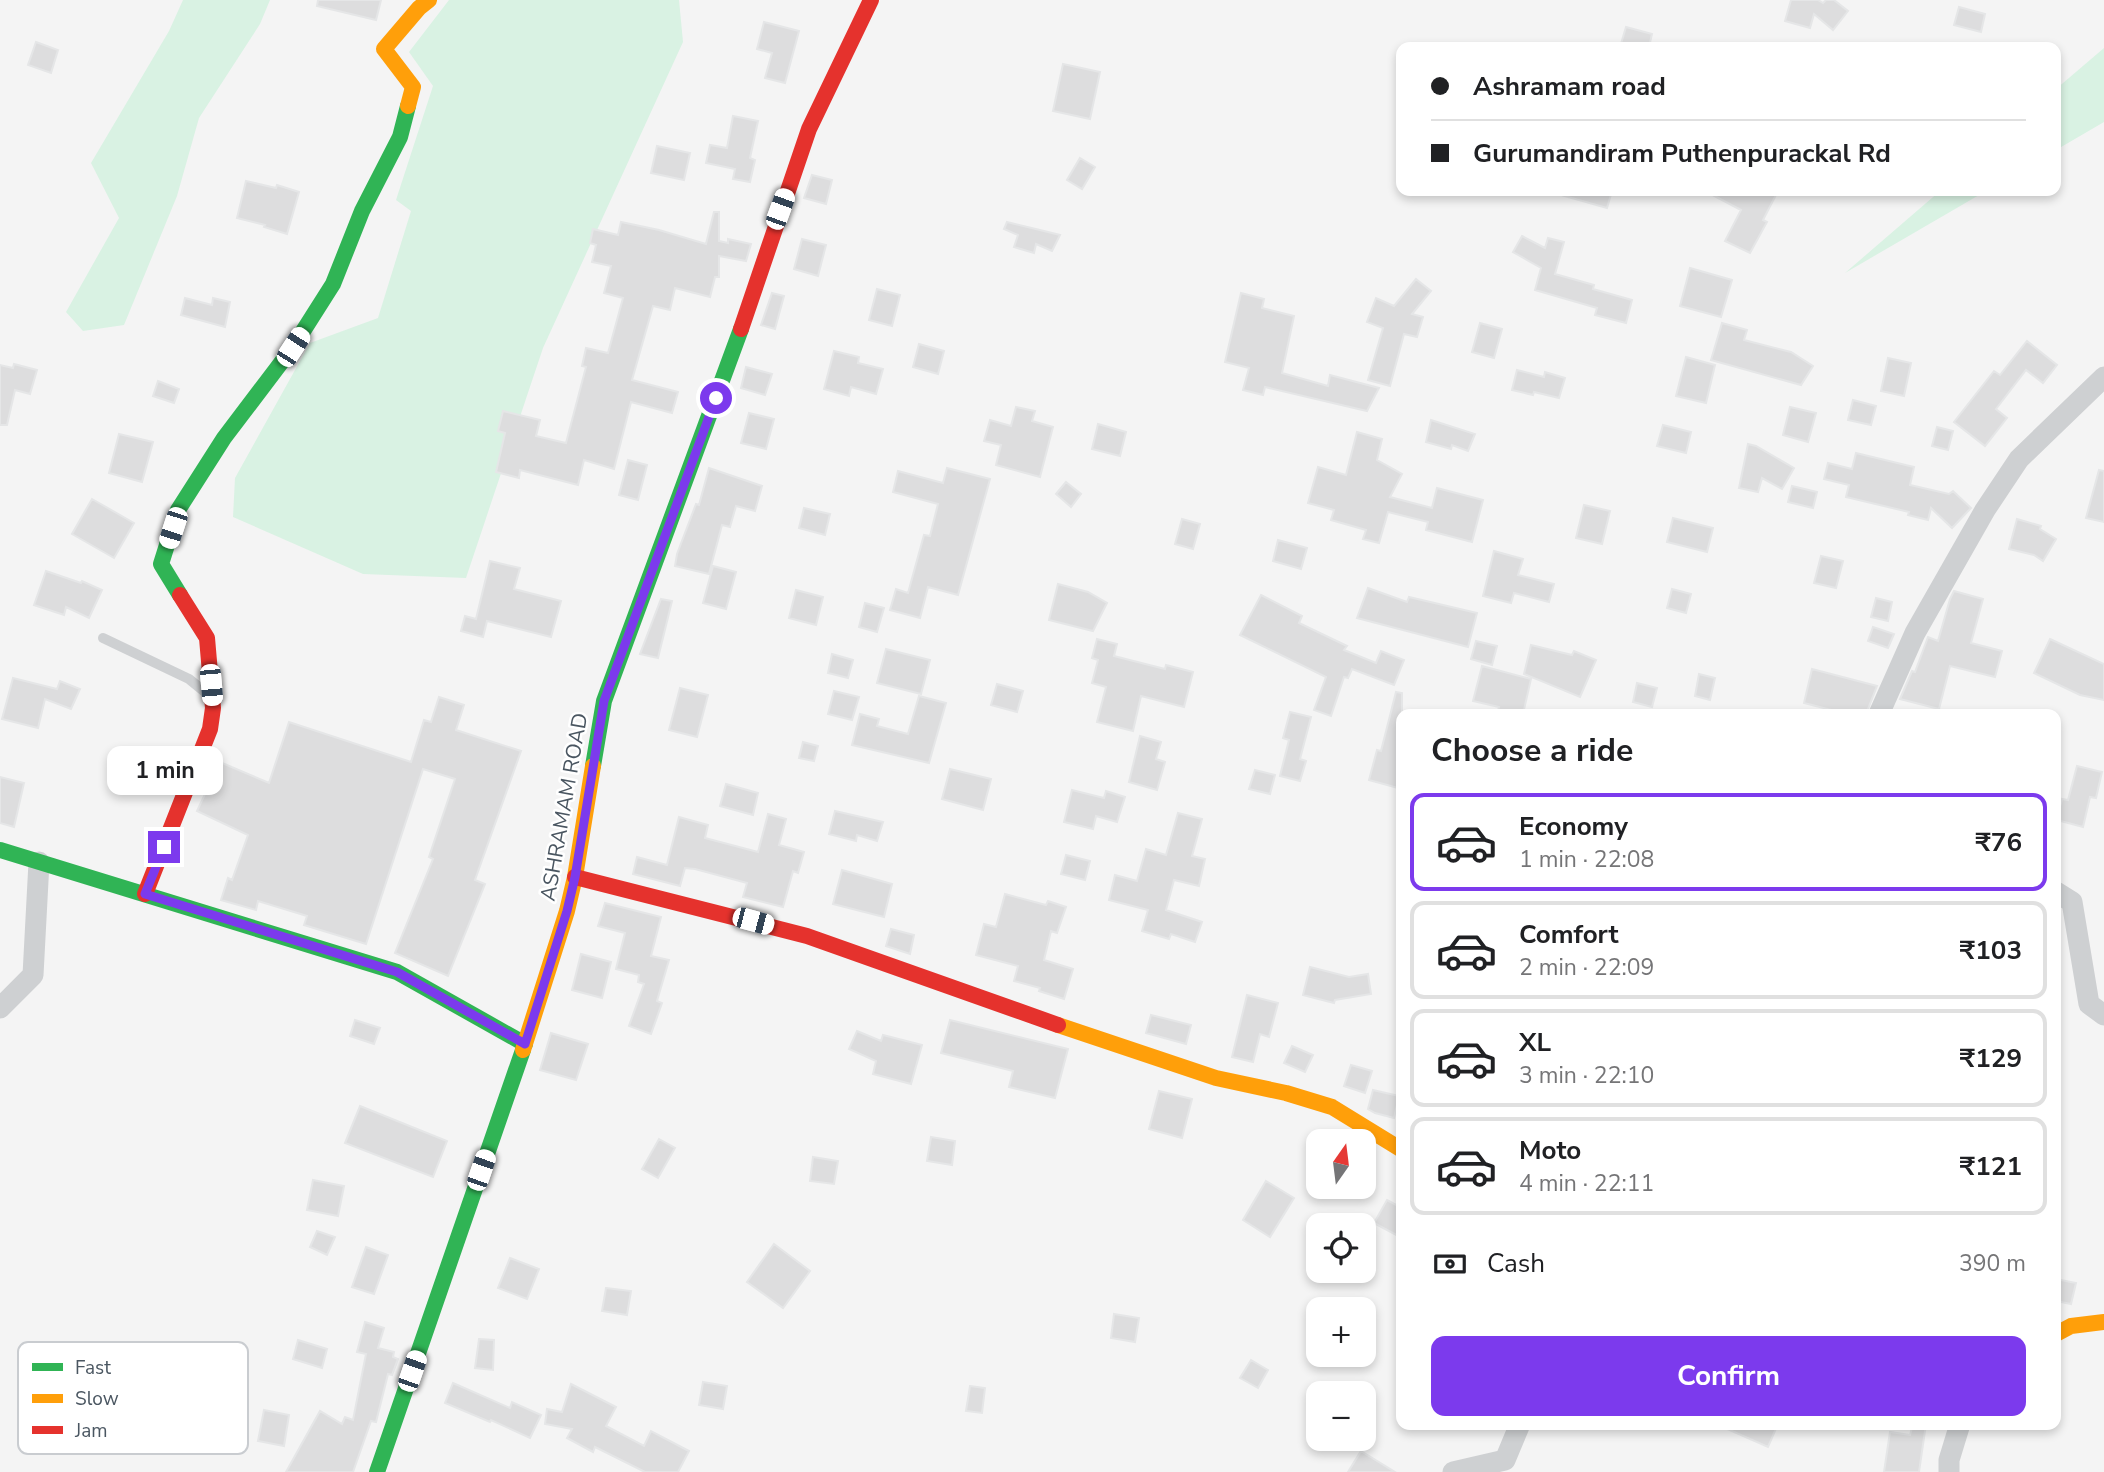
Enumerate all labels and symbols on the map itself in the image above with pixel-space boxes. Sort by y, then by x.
car [763,186,798,232]
car [273,324,314,370]
route start [700,382,732,414]
car [157,505,190,551]
car [199,663,224,707]
street label: ASHRAMAM ROAD [534,711,594,903]
callout: 1 min [106,746,222,794]
route end [148,831,180,863]
car [730,905,777,937]
north arrow [1306,1129,1376,1199]
car [465,1147,498,1193]
legend [18,1342,248,1454]
car [396,1348,429,1394]
text: Fast [75,1355,111,1381]
text: Slow [75,1386,119,1412]
text: Jam [74,1418,108,1444]

